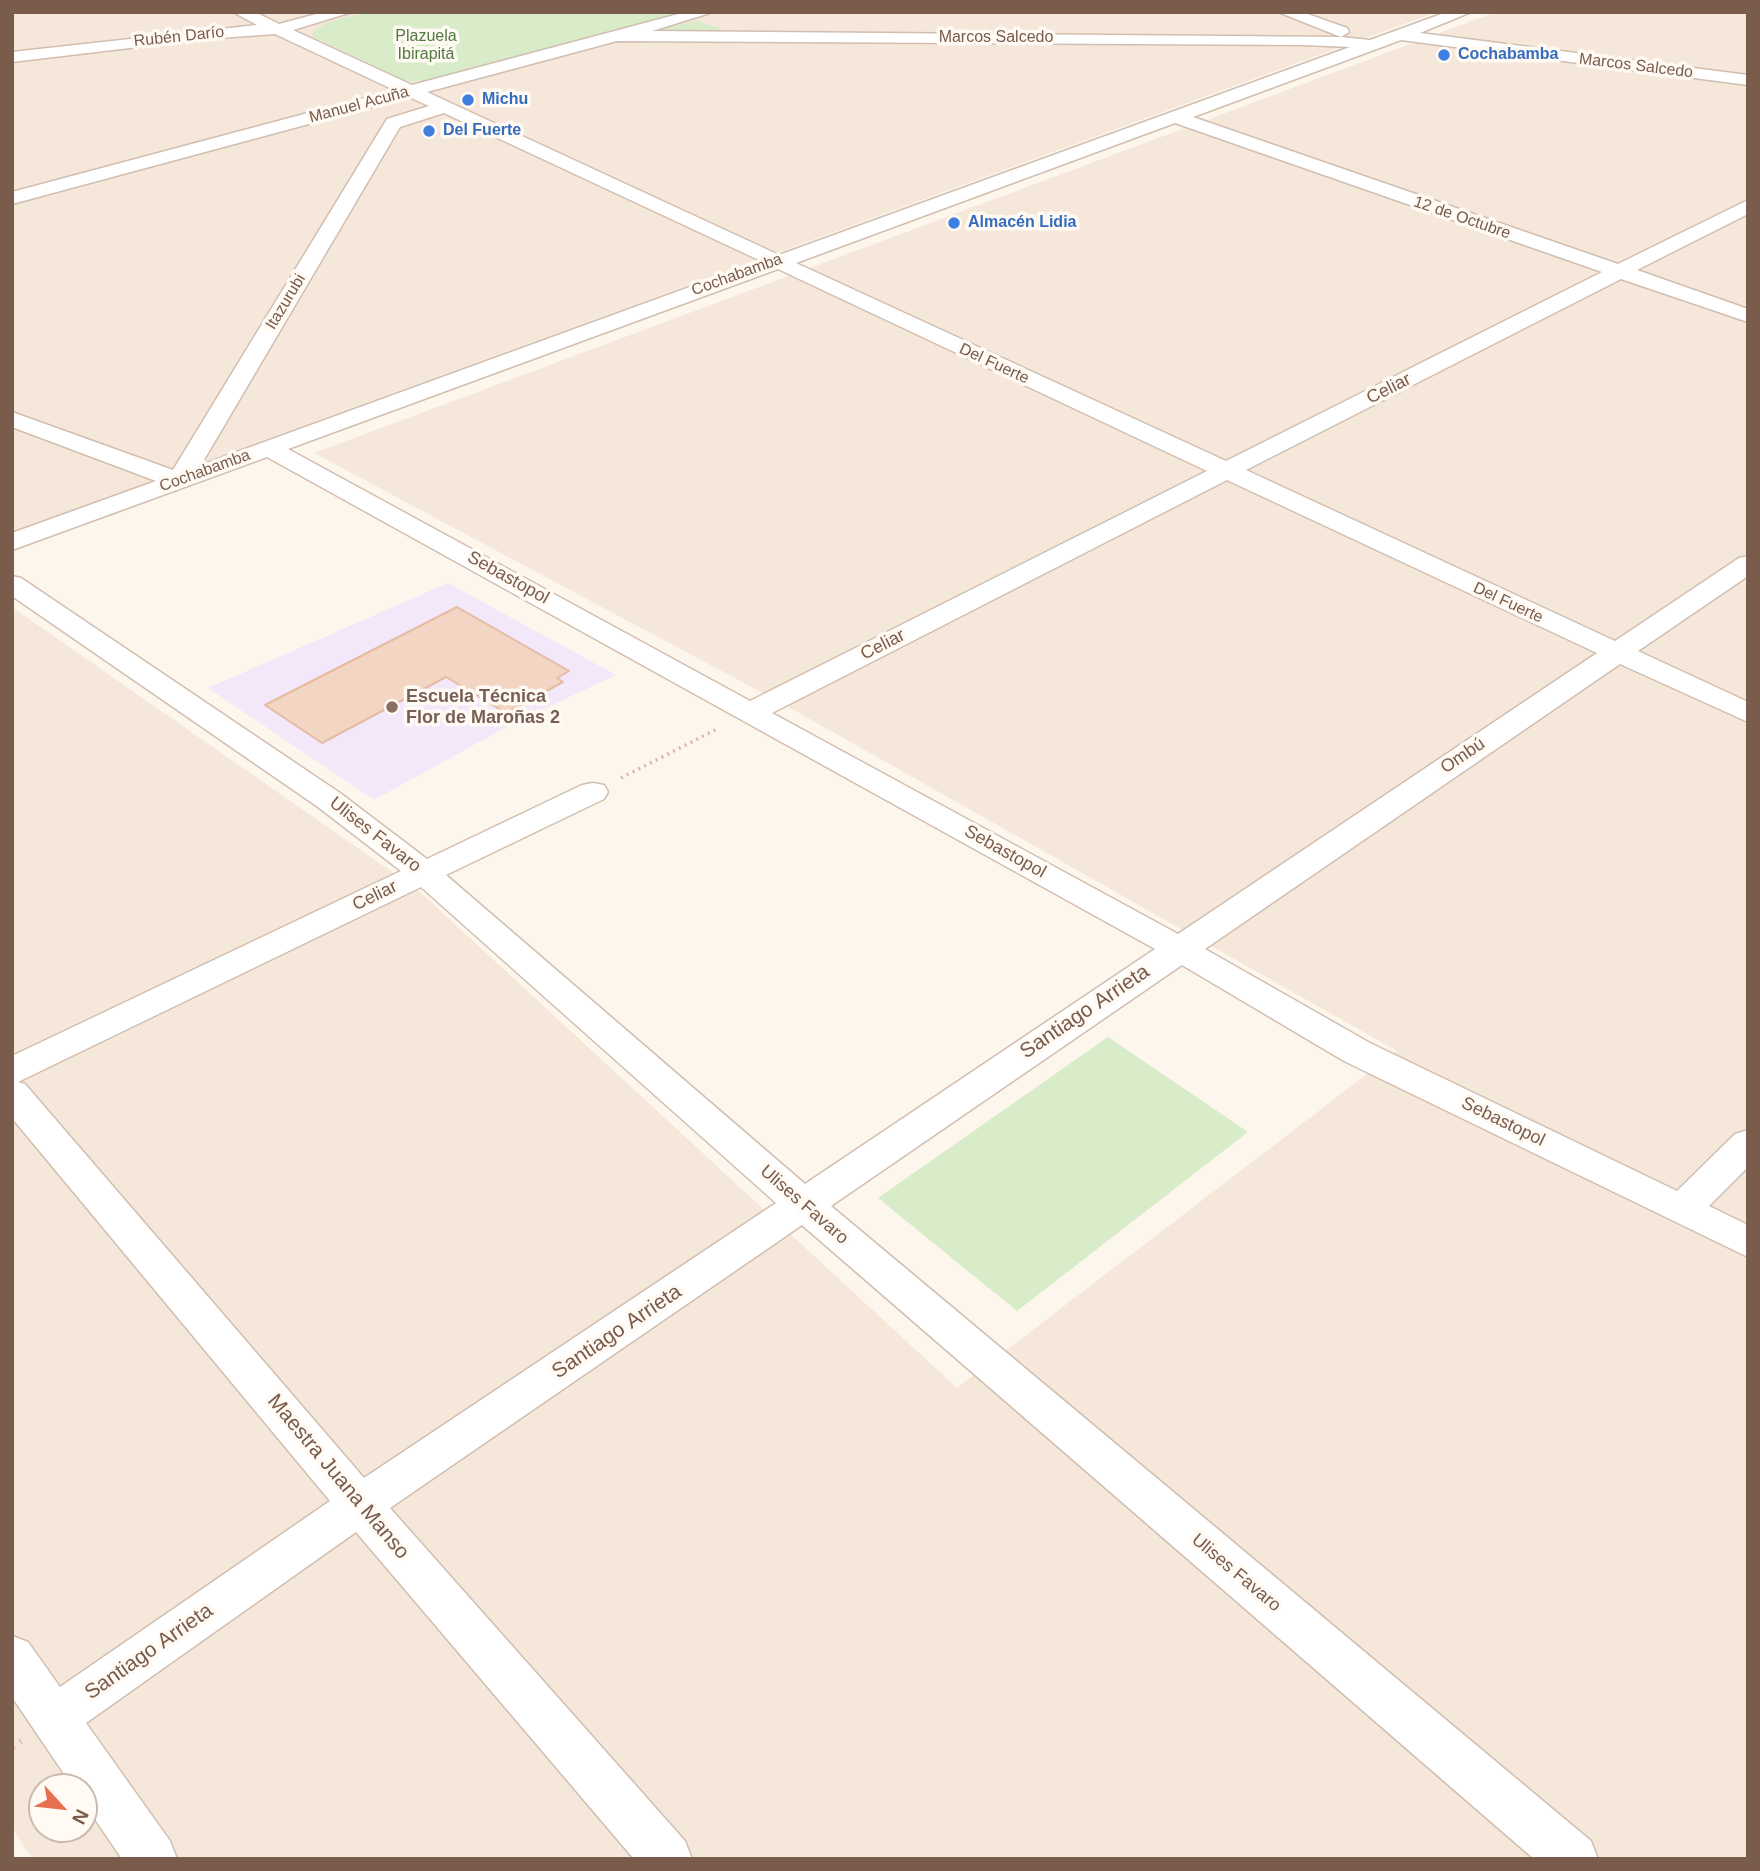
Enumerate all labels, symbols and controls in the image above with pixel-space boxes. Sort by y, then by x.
street label: Rubén Darío [133,23,225,51]
park label: Plazuela Ibirapitá [395,27,457,65]
street label: Marcos Salcedo [939,28,1053,48]
place label: Cochabamba [1458,45,1558,65]
marker: Cochabamba [1436,47,1452,63]
street label: Marcos Salcedo [1578,49,1694,83]
street label: Manuel Acuña [307,82,411,128]
place label: Michu [482,90,528,110]
marker: Michu [460,92,476,108]
place label: Del Fuerte [443,121,521,141]
marker: Del Fuerte [421,123,437,139]
street label: 12 de Octubre [1411,192,1513,244]
place label: Almacén Lidia [968,213,1076,233]
marker: Almacén Lidia [946,215,962,231]
street label: Cochabamba [689,250,785,300]
street label: Itazurubi [262,271,310,333]
street label: Del Fuerte [956,340,1032,388]
street label: Celiar [1363,369,1415,409]
street label: Cochabamba [157,446,253,496]
street label: Sebastopol [463,547,553,609]
street label: Del Fuerte [1470,579,1546,627]
street label: Celiar [857,625,909,665]
place label: Escuela Técnica Flor de Maroñas 2 [406,686,560,728]
marker: Escuela Técnica Flor de Maroñas 2 [384,699,400,715]
street label: Ombú [1437,733,1489,779]
street label: Ulises Favaro [325,793,425,877]
street label: Sebastopol [960,821,1050,883]
street label: Celiar [349,876,401,916]
street label: Santiago Arrieta [1016,959,1154,1065]
street label: Sebastopol [1458,1093,1548,1151]
street label: Ulises Favaro [755,1161,853,1249]
street label: Santiago Arrieta [548,1279,686,1385]
street label: Maestra Juana Manso [262,1389,414,1565]
street label: Ulises Favaro [1187,1529,1285,1617]
street label: Santiago Arrieta [80,1598,218,1706]
north arrow [28,1773,98,1843]
text: N [68,1806,93,1828]

